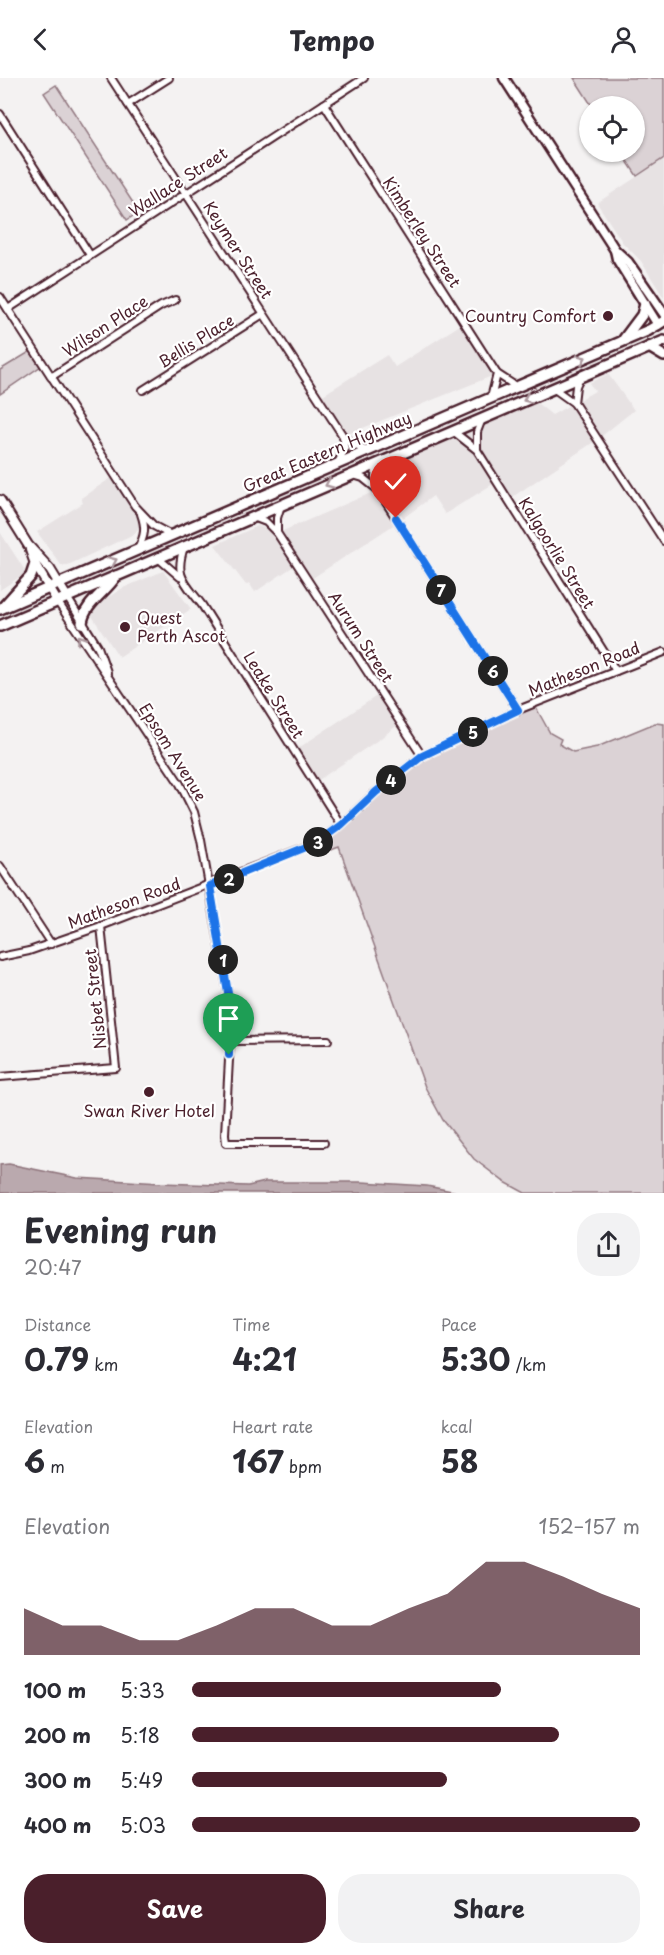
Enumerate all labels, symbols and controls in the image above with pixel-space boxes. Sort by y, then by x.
text: Tempo [289,19,375,60]
icon: back [24,23,57,56]
icon: person [607,23,640,56]
map controls [579,96,645,162]
button: locate [579,96,645,162]
street label: Wallace Street [123,140,232,222]
street label: Kimberley Street [378,171,468,292]
street label: Keymer Street [198,196,280,303]
street label: Wilson Place [57,288,152,362]
place label: Country Comfort [465,303,596,327]
street label: Bellis Place [153,307,238,373]
marker: Country Comfort [601,309,615,323]
one-way arrow [576,354,587,366]
one-way arrow [522,392,533,404]
street label: Great Eastern Highway [239,405,415,497]
pin [370,456,421,518]
icon: check [379,465,412,498]
one-way arrow [324,477,335,489]
street label: Kalgoorlie Street [514,492,602,613]
one-way arrow [106,556,117,568]
pin: 7 [426,575,456,605]
text: 7 [436,578,446,602]
street label: Aurum Street [323,586,401,687]
place label: Quest Perth Ascot [137,605,226,647]
marker: Quest Perth Ascot [118,620,132,634]
one-way arrow [77,635,89,645]
street label: Matheson Road [524,635,643,701]
street label: Leake Street [239,646,311,743]
pin: 6 [478,656,508,686]
text: 6 [487,659,499,683]
street label: Epsom Avenue [134,698,214,805]
pin: 5 [458,717,488,747]
text: 5 [468,720,478,744]
pin: 4 [376,765,406,795]
text: 4 [386,768,396,792]
pin: 3 [303,827,333,857]
text: 3 [313,830,323,854]
pin: 2 [214,864,244,894]
text: 2 [223,867,235,891]
street label: Matheson Road [64,871,183,934]
pin: 1 [208,945,238,975]
street label: Nisbet Street [77,947,111,1050]
text: 1 [219,948,227,972]
pin [203,993,254,1055]
icon: arrive [212,1002,245,1035]
marker: Swan River Hotel [142,1085,156,1099]
place label: Swan River Hotel [83,1098,215,1122]
text: Evening run [24,1204,217,1254]
button: share [577,1213,640,1276]
text: 20:47 [24,1252,82,1282]
text: Distance [24,1312,91,1336]
text: Time [232,1312,270,1336]
text: Pace [441,1312,477,1336]
text: 0.79 [24,1336,89,1381]
text: 4:21 [232,1336,297,1381]
text: 5:30 [441,1336,511,1381]
text: km [89,1352,118,1376]
text: /km [511,1352,546,1376]
text: Elevation [24,1414,93,1438]
text: Heart rate [232,1414,313,1438]
text: kcal [441,1414,473,1438]
text: 6 [24,1438,45,1483]
text: 167 [232,1438,284,1483]
text: 58 [441,1438,479,1483]
text: m [45,1454,65,1478]
text: bpm [284,1454,322,1478]
text: Elevation [24,1511,110,1541]
text: 152–157 m [538,1511,640,1541]
text: 100 m [24,1675,86,1705]
text: 5:33 [120,1675,165,1705]
text: 200 m [24,1720,91,1750]
text: 5:18 [120,1720,160,1750]
text: 300 m [24,1765,92,1795]
text: 5:49 [120,1765,163,1795]
text: 400 m [24,1810,92,1840]
text: 5:03 [120,1810,166,1840]
button: Save [24,1874,326,1943]
button: Share [338,1874,640,1943]

